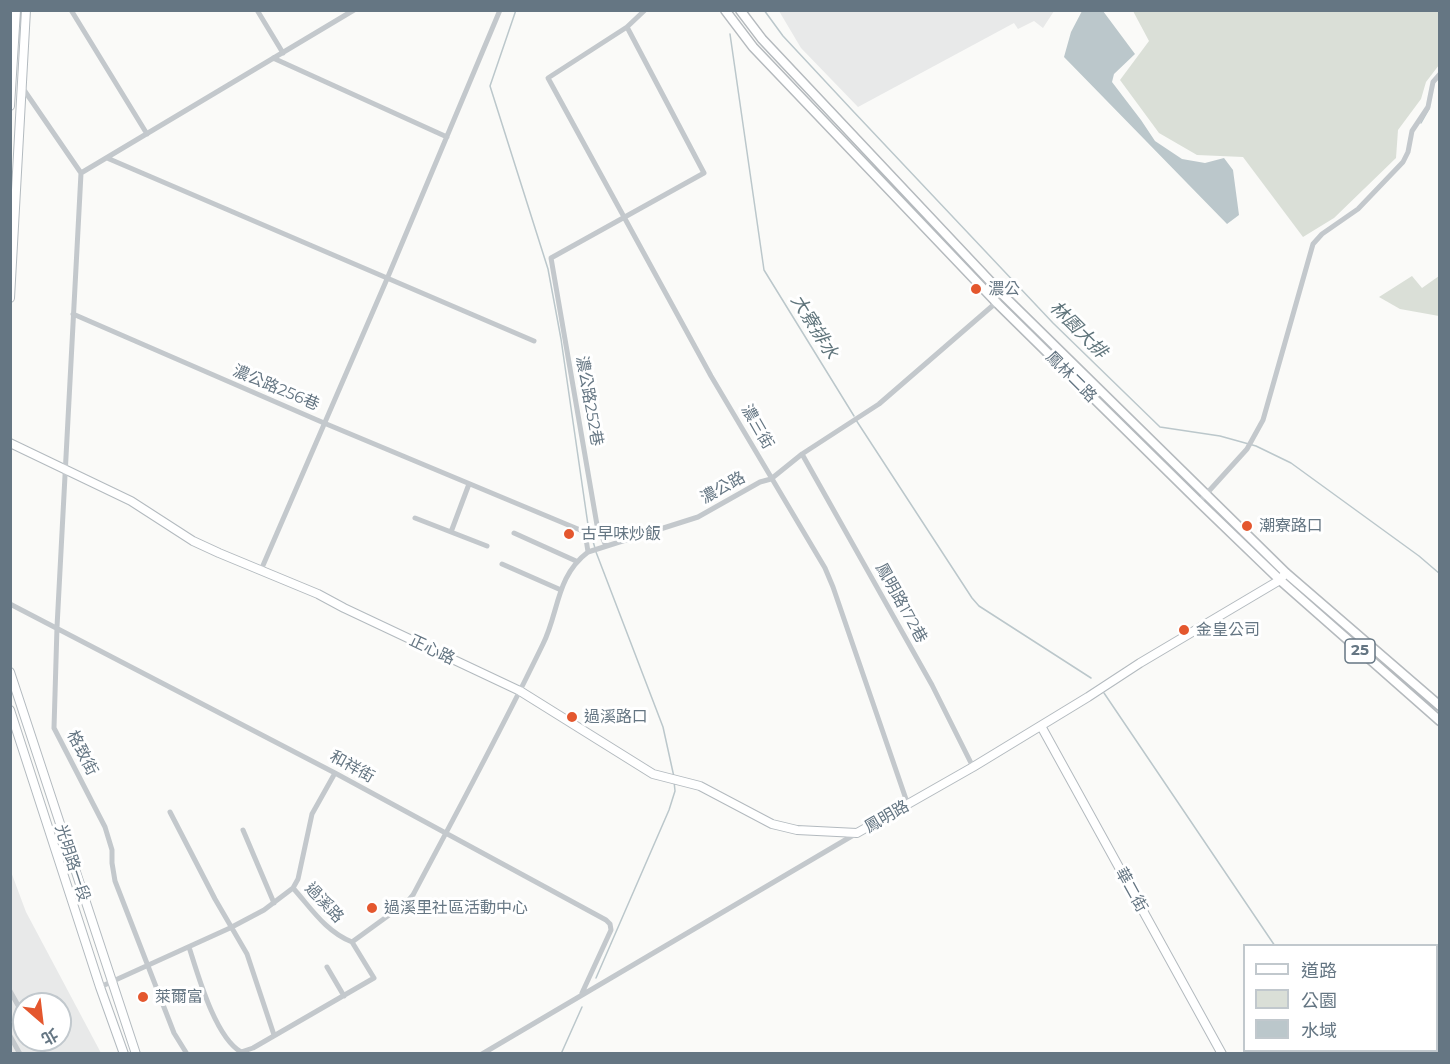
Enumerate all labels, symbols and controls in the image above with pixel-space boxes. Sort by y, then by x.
place label: 濃公 [988,279,1020,299]
marker: 濃公 [969,282,983,296]
water label: 大寮排水 [786,291,842,363]
water label: 林園大排 [1045,297,1111,363]
street label: 鳳林二路 [1042,348,1100,406]
street label: 濃公路252巷 [572,354,606,448]
street label: 濃公路256巷 [230,361,322,415]
street label: 濃三街 [737,401,777,453]
street label: 濃公路 [697,468,749,508]
place label: 潮寮路口 [1259,516,1323,536]
marker: 潮寮路口 [1240,519,1254,533]
place label: 古早味炒飯 [581,524,661,544]
marker: 古早味炒飯 [562,527,576,541]
street label: 鳳明路172巷 [871,560,931,646]
place label: 金皇公司 [1196,620,1260,640]
marker: 金皇公司 [1177,623,1191,637]
street label: 正心路 [406,631,458,669]
road number: 25 [1345,639,1375,663]
place label: 過溪路口 [584,707,648,727]
marker: 過溪路口 [565,710,579,724]
street label: 格致街 [63,727,101,779]
street label: 和祥街 [326,747,378,787]
street label: 鳳明路 [861,797,913,837]
street label: 光明路一段 [51,822,93,904]
street label: 華二街 [1111,864,1151,916]
street label: 過溪路 [301,879,347,927]
place label: 過溪里社區活動中心 [384,898,528,918]
marker: 過溪里社區活動中心 [365,901,379,915]
legend [1243,944,1438,1052]
text: 道路 [1301,960,1337,982]
place label: 萊爾富 [155,987,203,1007]
marker: 萊爾富 [136,990,150,1004]
text: 公園 [1301,990,1337,1012]
north arrow [12,992,72,1052]
text: 水域 [1301,1020,1337,1042]
text: 北 [38,1024,61,1049]

